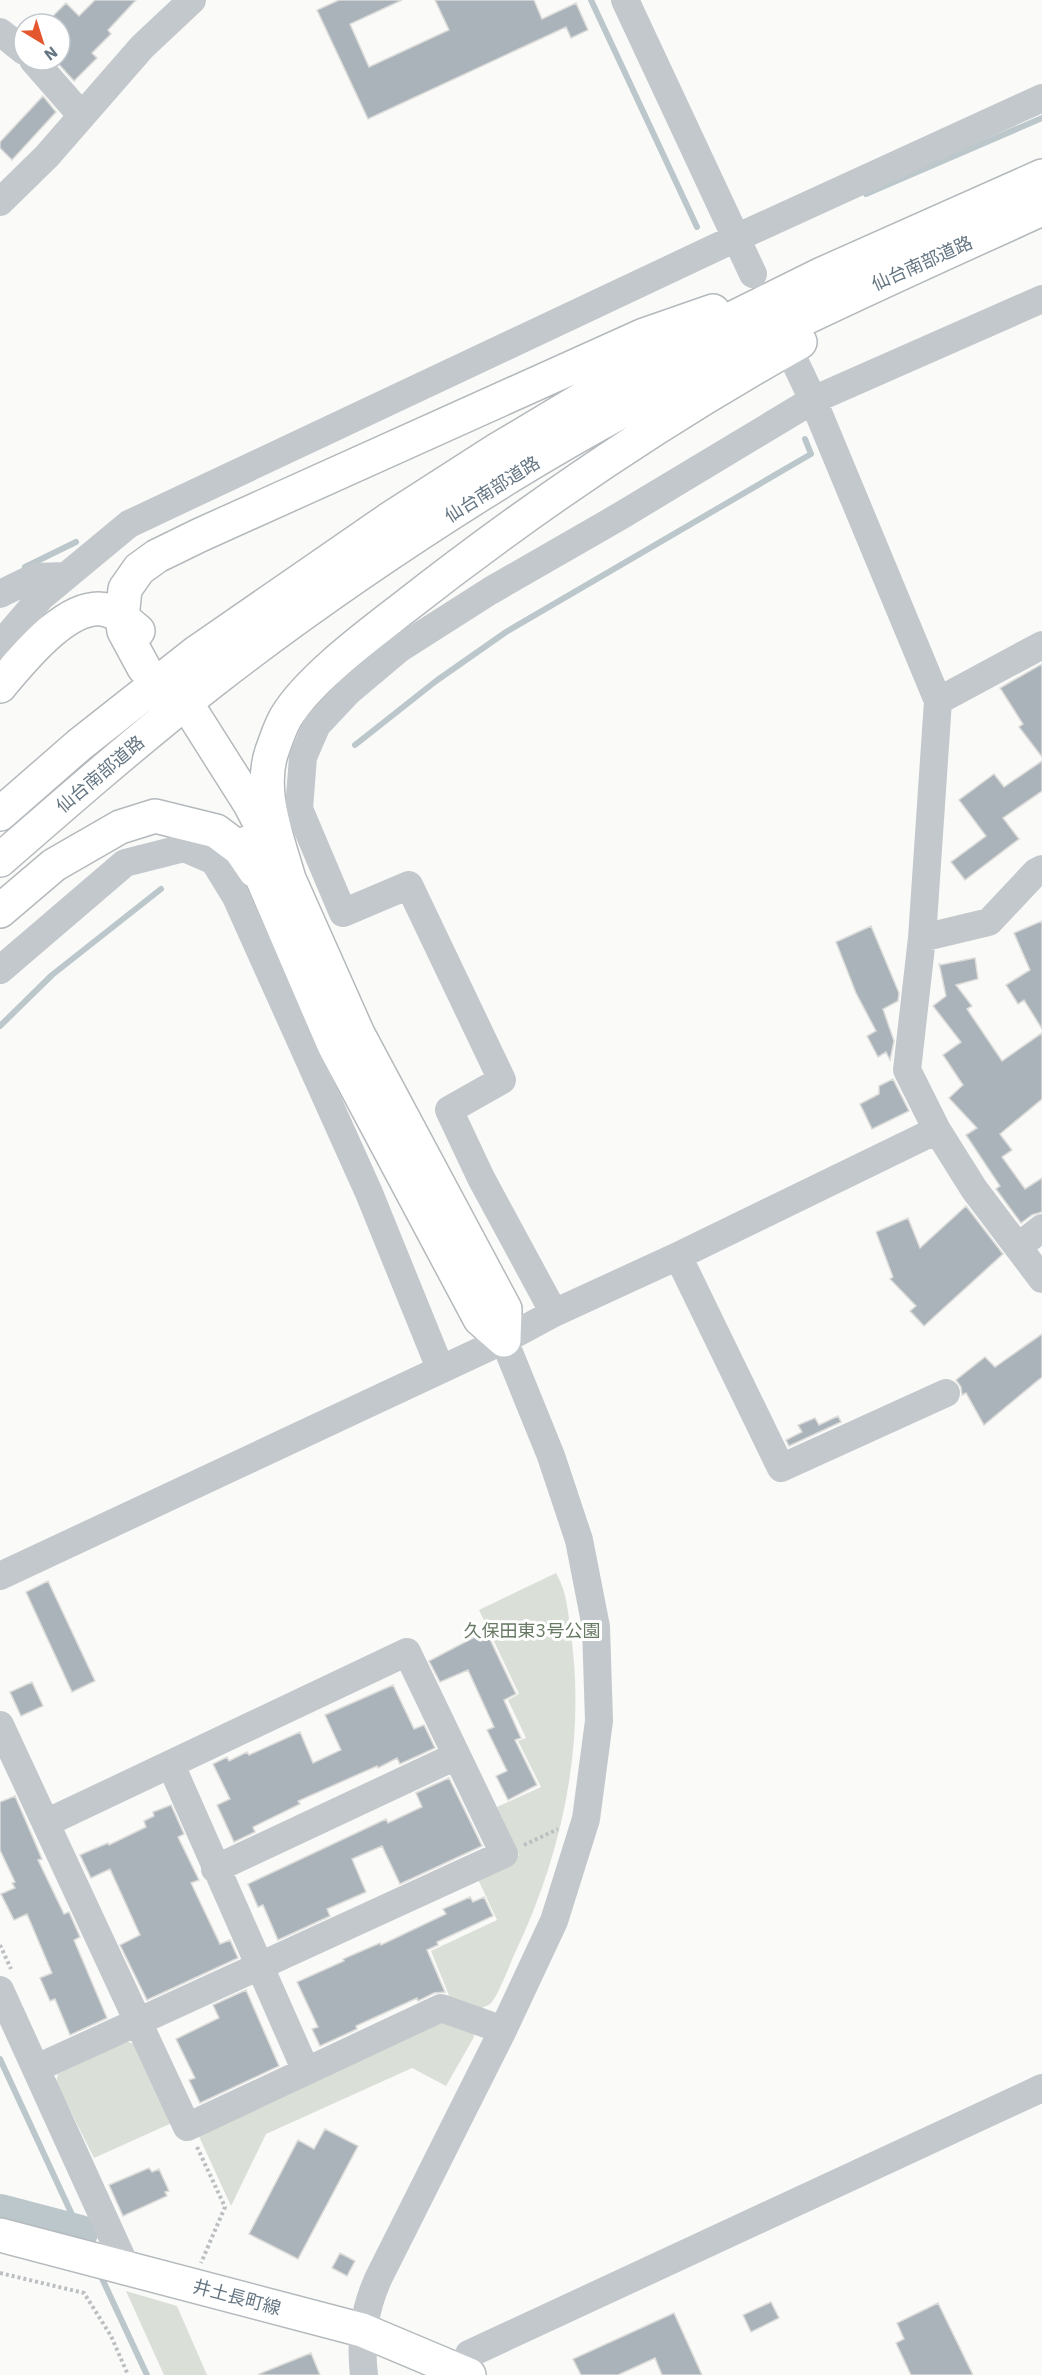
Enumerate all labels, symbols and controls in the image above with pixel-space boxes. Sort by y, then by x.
north arrow [12,12,72,72]
text: N [41,42,62,65]
street label: 仙台南部道路 [868,231,976,295]
street label: 仙台南部道路 [440,451,544,527]
street label: 仙台南部道路 [51,730,149,818]
park label: 久保田東3号公園 [464,1619,600,1642]
street label: 井土長町線 [191,2274,283,2320]

